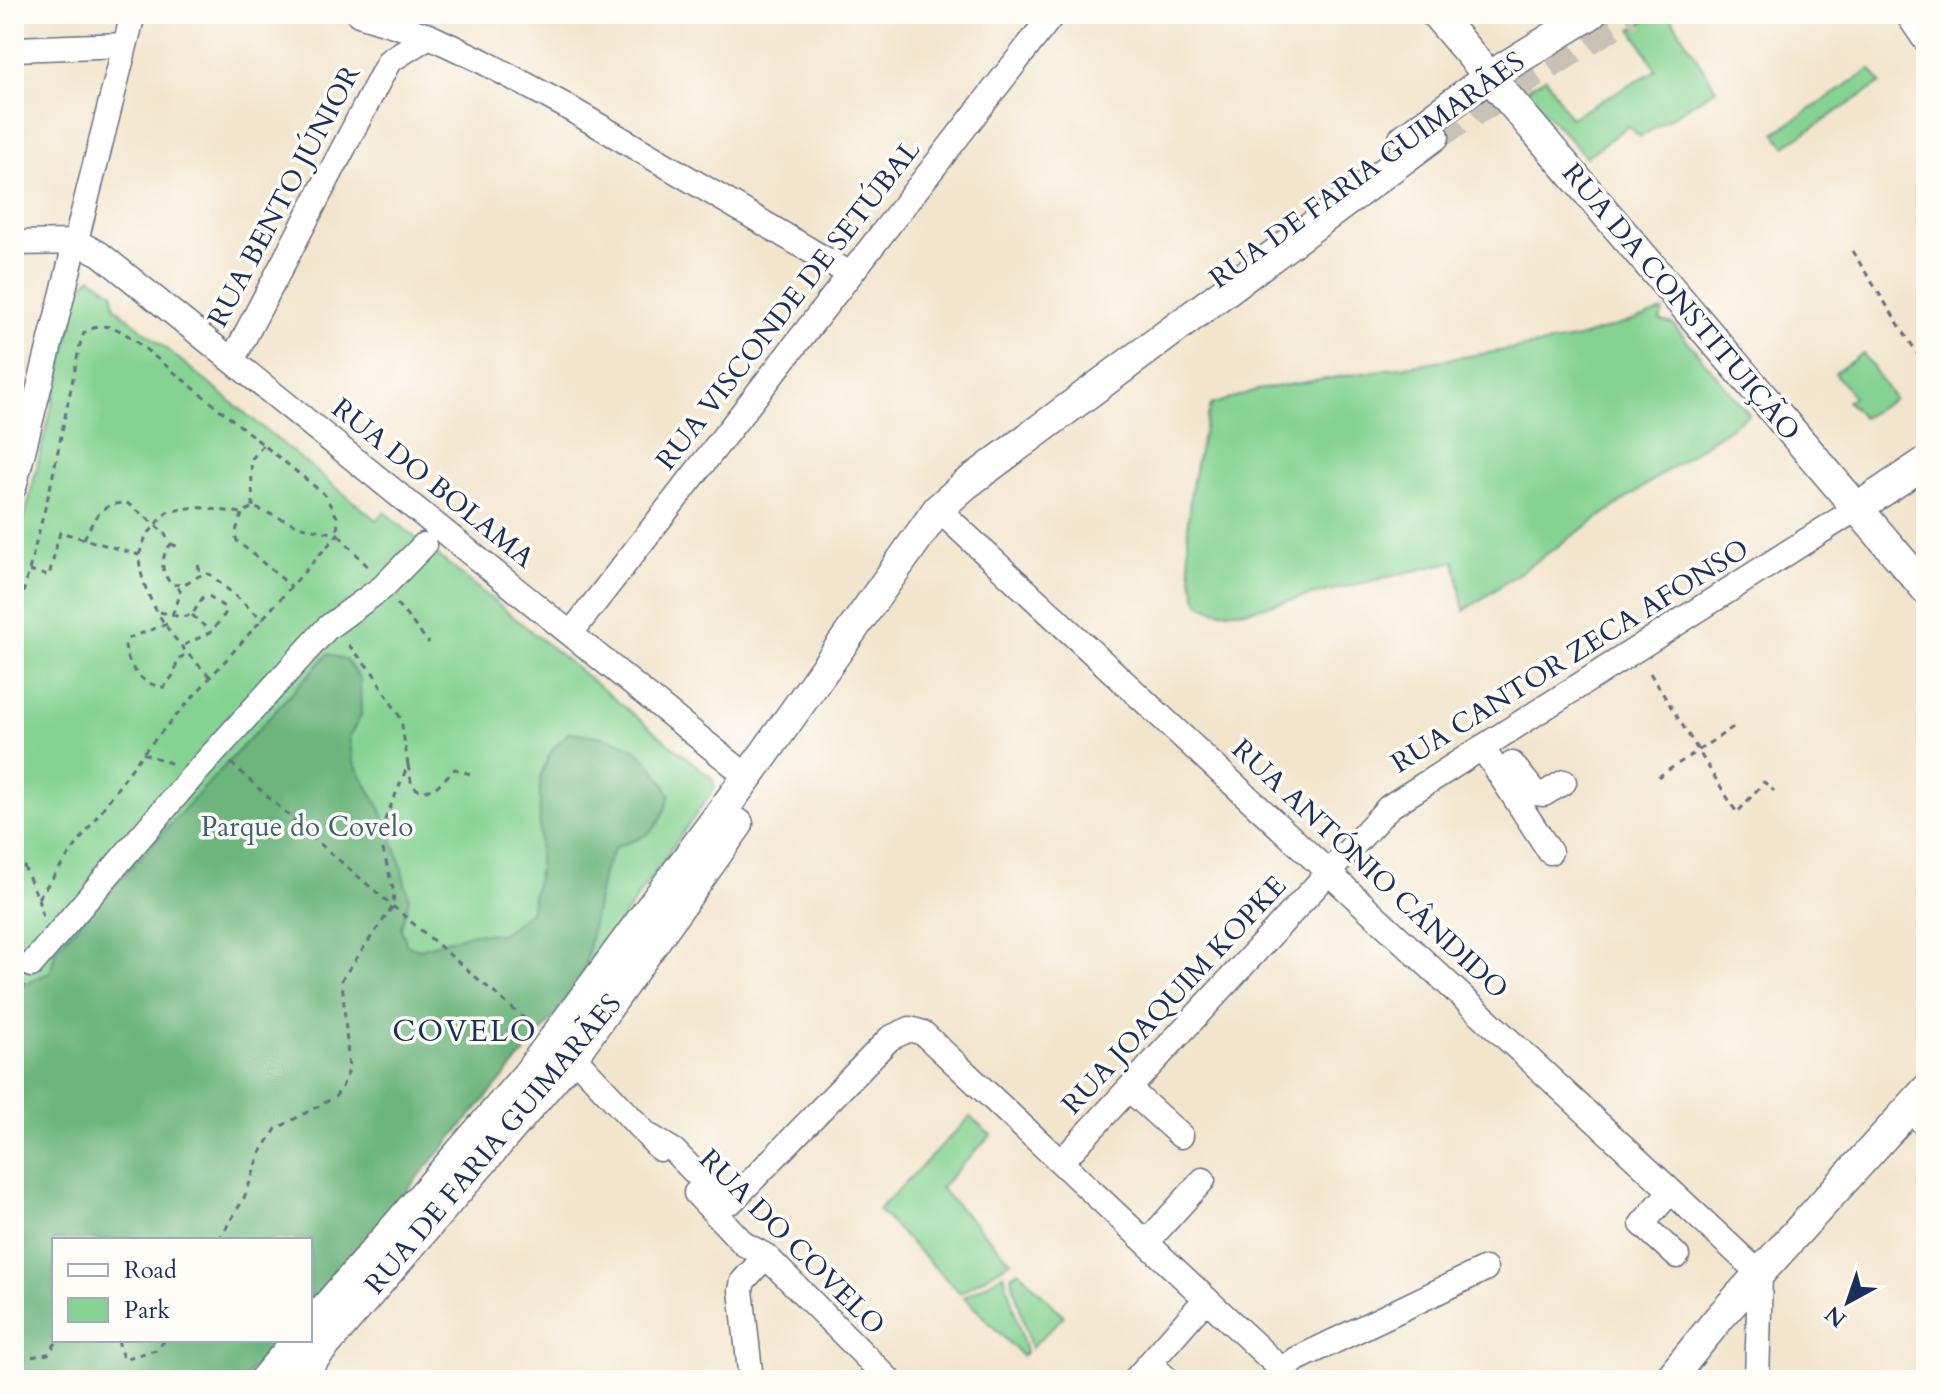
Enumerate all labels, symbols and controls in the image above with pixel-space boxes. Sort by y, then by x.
street label: RUA DE FARIA GUIMARÃES [1202,43,1532,297]
street label: RUA BENTO JÚNIOR [199,58,369,334]
street label: RUA VISCONDE DE SETÚBAL [647,132,929,478]
street label: RUA DA CONSTITUIÇÃO [1553,155,1809,449]
street label: RUA DO BOLAMA [324,389,542,577]
street label: RUA CANTOR ZECA AFONSO [1384,530,1756,782]
street label: RUA ANTÓNIO CÂNDIDO [1223,730,1517,1008]
park label: Parque do Covelo [201,808,413,846]
street label: RUA JOAQUIM KOPKE [1053,867,1295,1123]
street label: RUA DE FARIA GUIMARÃES [356,986,630,1302]
district label: COVELO [392,1011,538,1052]
street label: RUA DO COVELO [691,1141,893,1343]
legend [52,1238,312,1342]
text: Road [124,1254,177,1287]
north arrow [1808,1262,1888,1342]
text: Park [124,1294,170,1327]
text: N [1819,1299,1853,1334]

